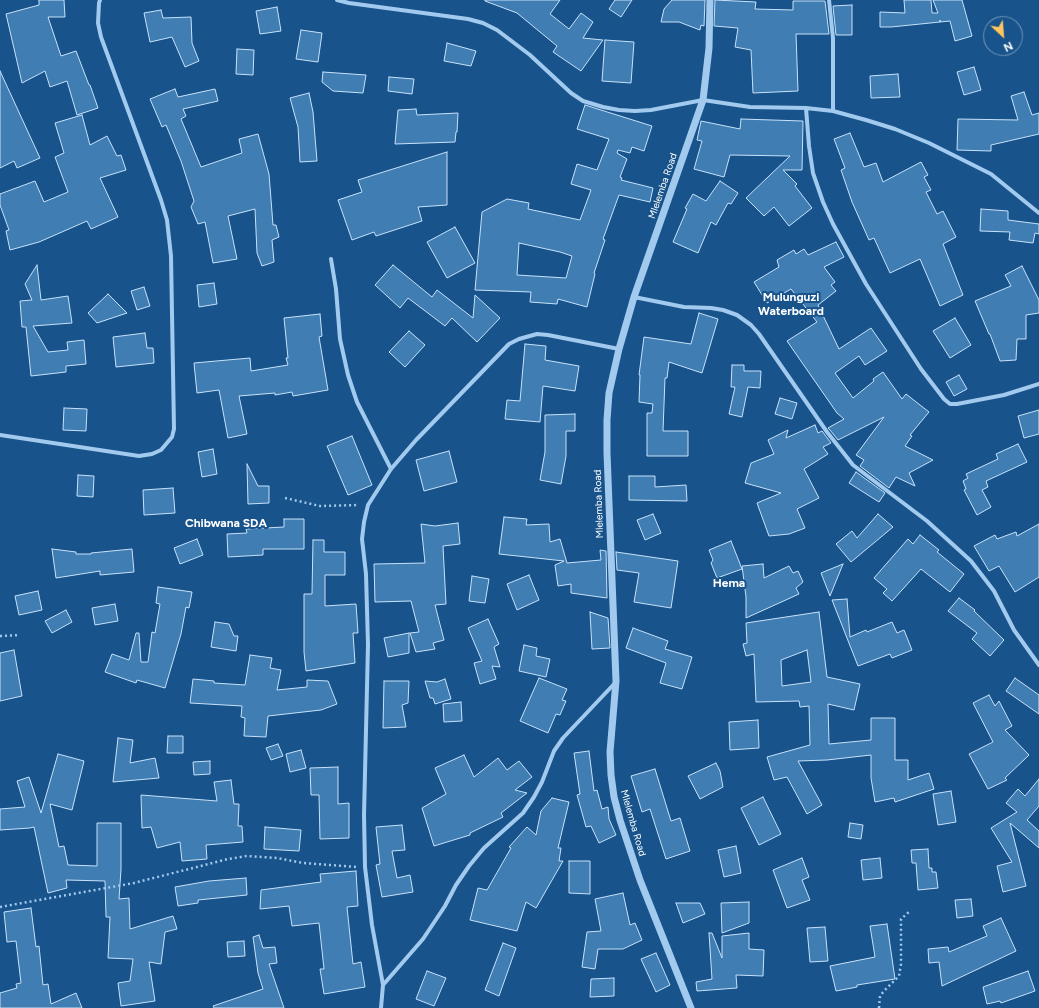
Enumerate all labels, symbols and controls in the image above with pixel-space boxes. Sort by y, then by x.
north arrow [983,16,1023,56]
text: N [1001,39,1015,54]
street label: Mlelemba Road [646,152,680,220]
district label: Mulunguzi Waterboard [758,290,824,318]
street label: Mlelemba Road [592,469,606,539]
district label: Chibwana SDA [185,516,267,530]
district label: Hema [713,576,745,590]
street label: Mlelemba Road [618,788,648,858]

